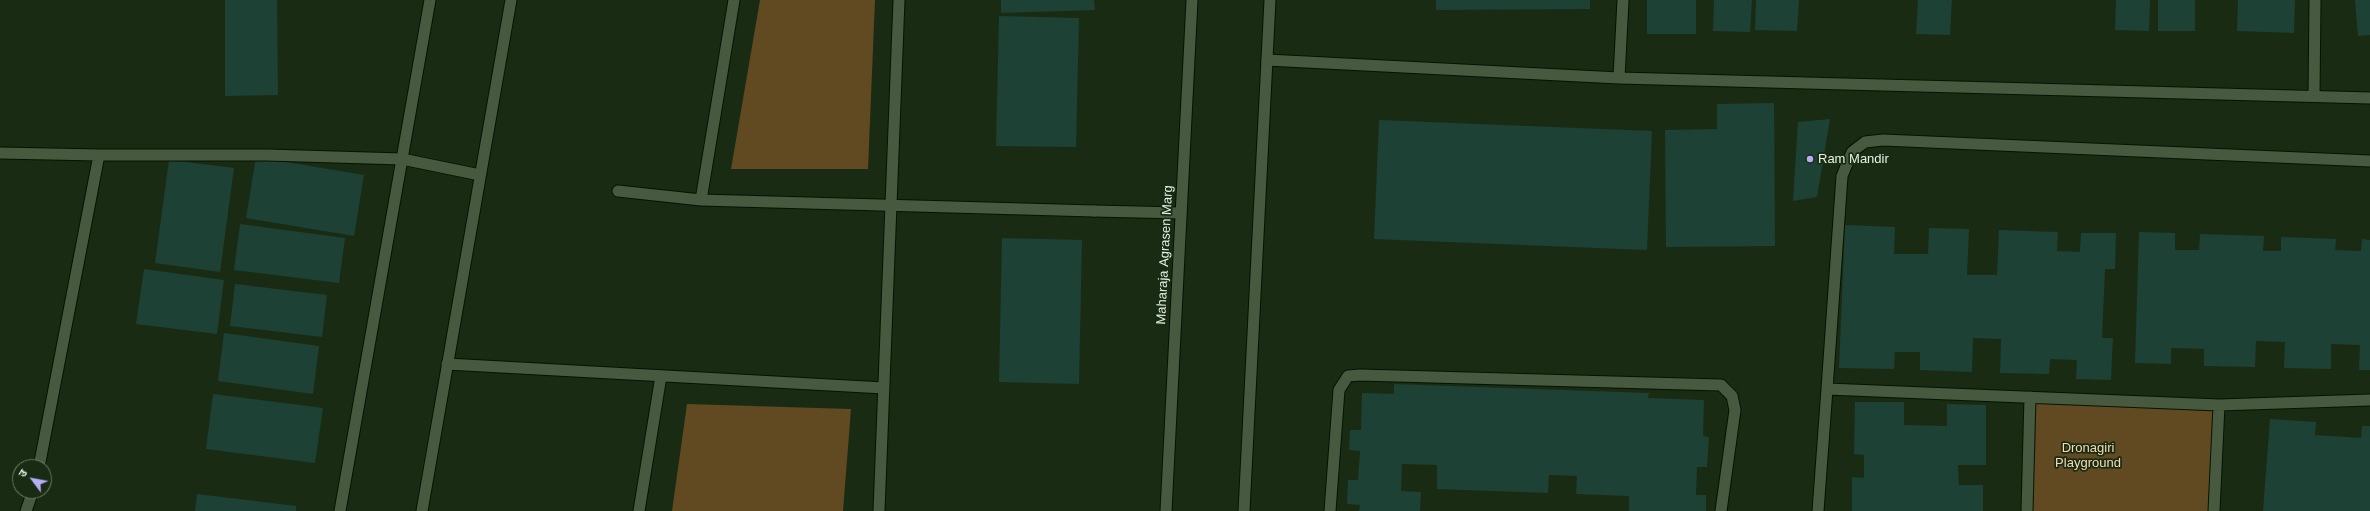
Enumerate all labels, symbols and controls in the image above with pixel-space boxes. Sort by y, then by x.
place label: Ram Mandir [1818,151,1889,167]
marker: Ram Mandir [1805,154,1815,164]
street label: Maharaja Agrasen Marg [1154,185,1176,325]
park label: Dronagiri Playground [2055,440,2121,471]
north arrow [12,459,52,499]
text: उ [16,467,29,479]

